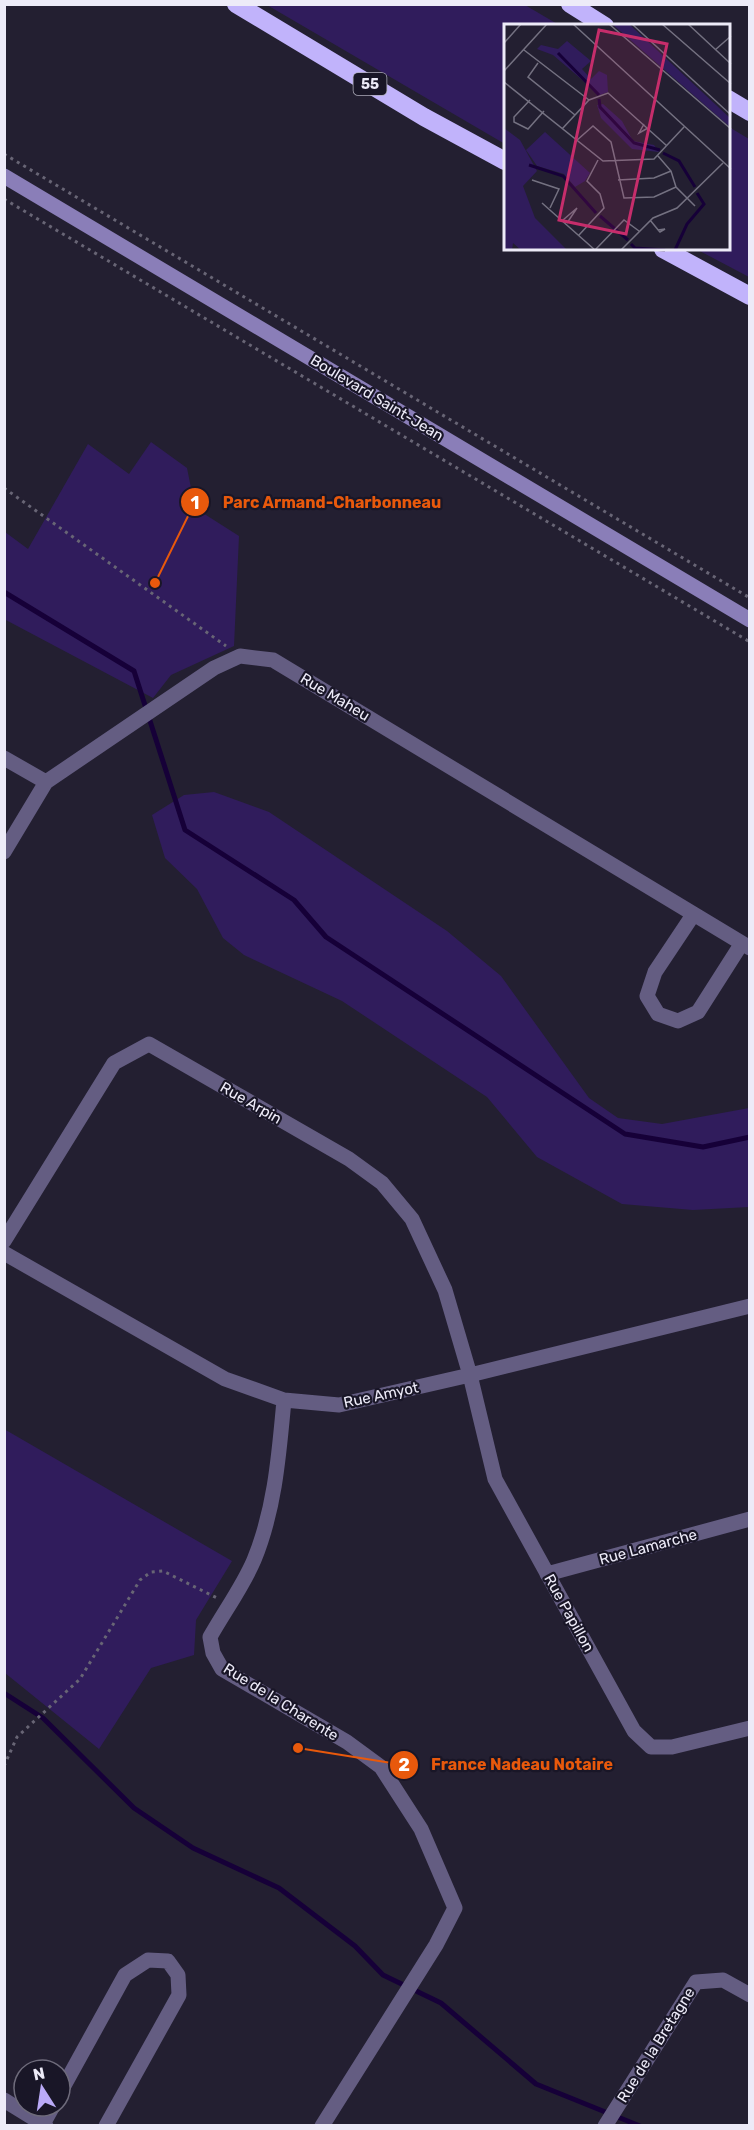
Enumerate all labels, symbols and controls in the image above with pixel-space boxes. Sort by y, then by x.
inset map [504,24,730,250]
road number: 55 [354,73,386,95]
street label: Boulevard Saint-Jean [307,351,447,445]
callout: Parc Armand-Charbonneau [180,485,453,519]
text: 1 [191,492,199,514]
text: Parc Armand-Charbonneau [223,493,441,512]
street label: Rue Maheu [297,669,373,725]
street label: Rue Arpin [217,1078,285,1128]
street label: Rue Amyot [342,1378,420,1412]
street label: Rue Lamarche [597,1525,699,1569]
street label: Rue Papillon [540,1571,598,1655]
street label: Rue de la Charente [220,1659,342,1745]
callout: France Nadeau Notaire [389,1748,625,1782]
text: 2 [398,1754,410,1776]
text: France Nadeau Notaire [431,1755,613,1774]
street label: Rue de la Bretagne [613,1984,699,2106]
north arrow [12,2058,72,2118]
text: N [31,2063,47,2084]

